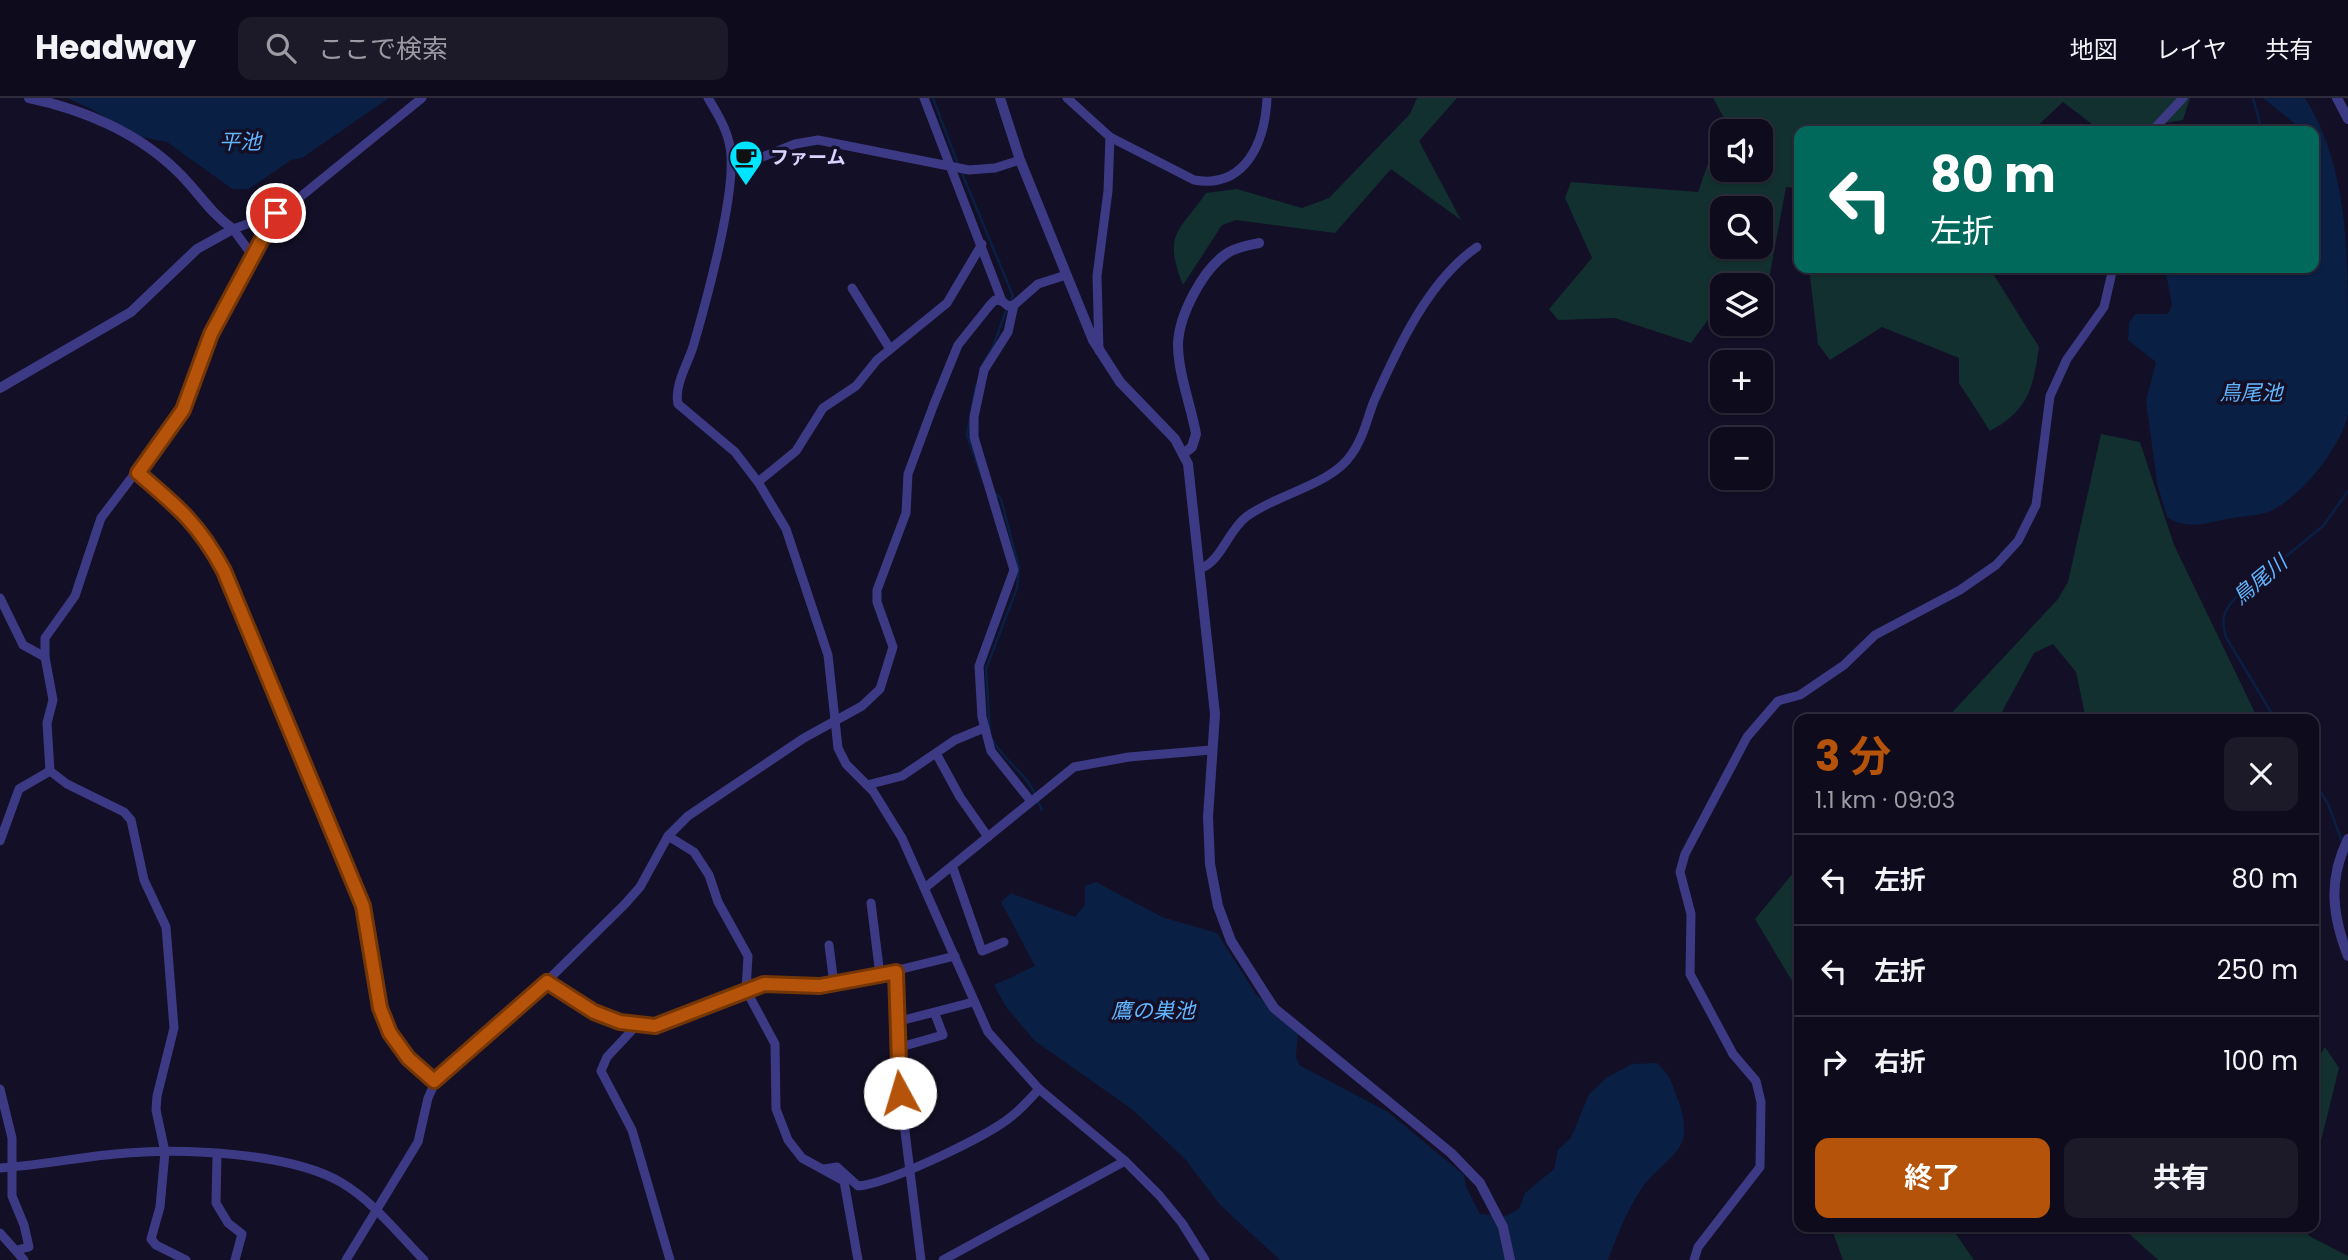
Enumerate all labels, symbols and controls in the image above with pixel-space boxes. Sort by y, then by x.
search box [238,17,728,80]
text: Headway [35,24,196,71]
icon: search [262,29,300,67]
text: ここで検索 [318,31,448,67]
text: 地図 [2070,33,2118,66]
text: レイヤ [2156,33,2227,66]
text: 共有 [2265,33,2313,66]
map controls [1710,119,1773,490]
button: sound [1710,119,1773,182]
water label: 平池 [219,127,263,156]
cafe icon: ファーム [727,138,765,187]
text: 80 m [1930,141,2056,209]
place label: ファーム [770,144,845,171]
icon: left [1815,154,1906,245]
pin [246,183,306,243]
icon: arrive [257,194,295,232]
button: search [1710,196,1773,259]
text: 左折 [1930,208,1994,253]
button: layers [1710,273,1773,336]
button: + [1710,350,1773,413]
water label: 鳥尾池 [2220,378,2284,407]
button: − [1710,427,1773,490]
water label: 鳥尾川 [2226,547,2295,611]
text: 3 分 [1815,727,1891,786]
button: close [2224,737,2298,811]
text: 1.1 km · 09:03 [1815,784,1955,816]
icon: left [1815,861,1853,899]
text: 80 m [2232,861,2298,897]
text: 左折 [1874,862,1926,898]
icon: left [1815,952,1853,990]
text: 250 m [2217,952,2298,988]
text: 左折 [1874,953,1926,989]
water label: 鷹の巣池 [1111,996,1197,1025]
icon: right [1815,1043,1853,1081]
text: 100 m [2223,1043,2298,1079]
text: 右折 [1874,1044,1926,1080]
position arrow [863,1056,937,1130]
button: 終了 [1815,1138,2050,1218]
button: 共有 [2064,1138,2298,1218]

